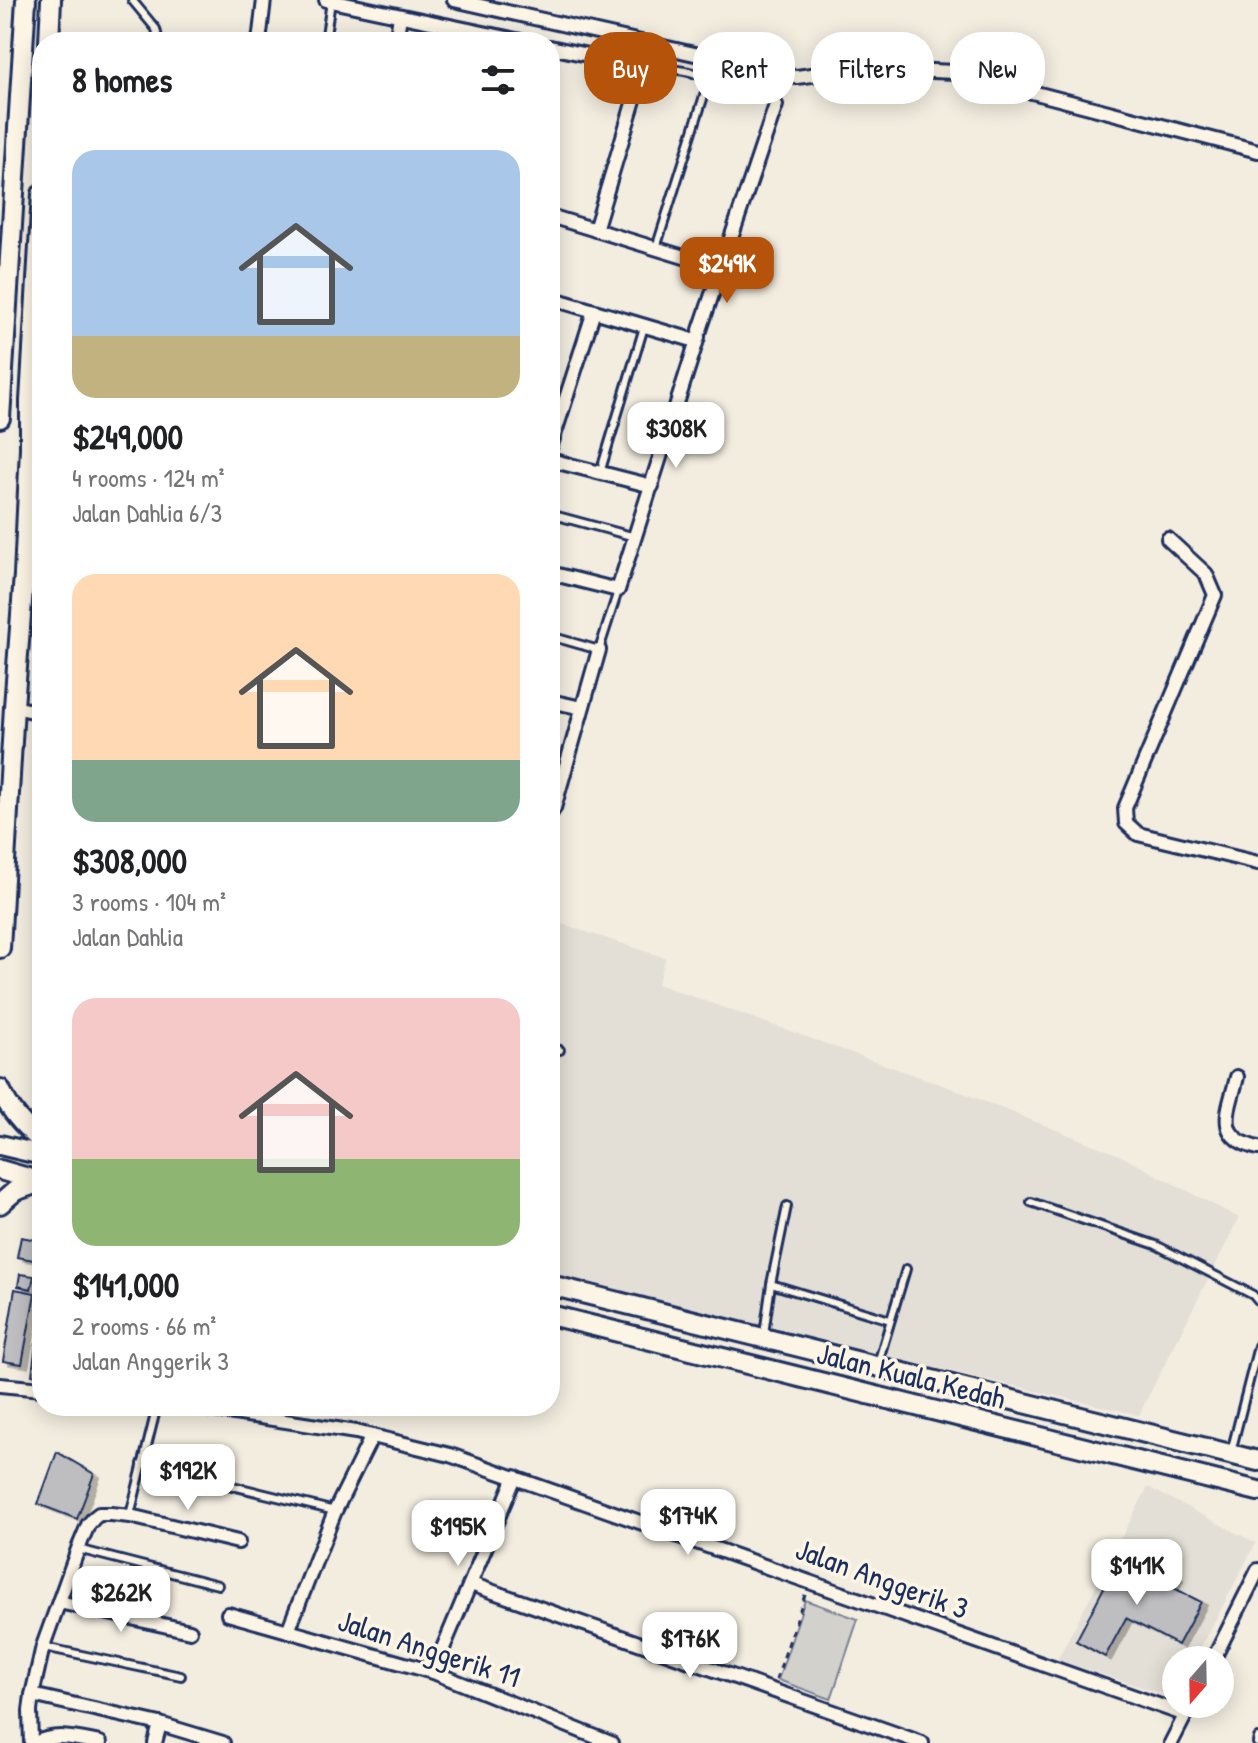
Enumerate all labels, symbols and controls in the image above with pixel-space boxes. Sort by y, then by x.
chip: Buy [584,32,677,104]
chip: Rent [693,32,795,104]
chip: Filters [811,32,934,104]
chip: New [950,32,1045,104]
text: 8 homes [72,57,172,103]
icon: filters [476,58,520,102]
icon: home [224,202,368,346]
pin: $249K [671,237,783,305]
text: $249K [698,245,756,280]
pin: $308K [620,402,732,470]
text: $308K [645,410,707,445]
text: $249,000 [72,414,183,460]
text: 4 rooms · 124 m² [72,460,225,495]
text: Jalan Dahlia 6/3 [72,495,222,530]
icon: home [224,626,368,770]
text: $308,000 [72,838,187,884]
text: 3 rooms · 104 m² [72,884,226,919]
text: Jalan Dahlia [72,919,183,954]
icon: home [224,1050,368,1194]
text: $141,000 [72,1262,179,1308]
text: 2 rooms · 66 m² [72,1308,216,1343]
street label: Jalan Kuala Kedah [813,1332,1010,1418]
text: Jalan Anggerik 3 [72,1343,229,1378]
pin: $192K [132,1444,244,1512]
text: $192K [159,1452,217,1487]
pin: $174K [632,1489,744,1557]
text: $174K [659,1497,717,1532]
pin: $195K [402,1500,514,1568]
text: $195K [430,1508,486,1543]
street label: Jalan Anggerik 3 [790,1528,974,1628]
pin: $141K [1081,1539,1193,1607]
text: $141K [1109,1547,1165,1582]
pin: $262K [65,1566,177,1634]
text: $262K [90,1574,152,1609]
street label: Jalan Anggerik 11 [333,1600,526,1696]
pin: $176K [634,1612,746,1680]
text: $176K [660,1620,720,1655]
north arrow [1162,1646,1234,1718]
map controls [1162,1646,1234,1718]

